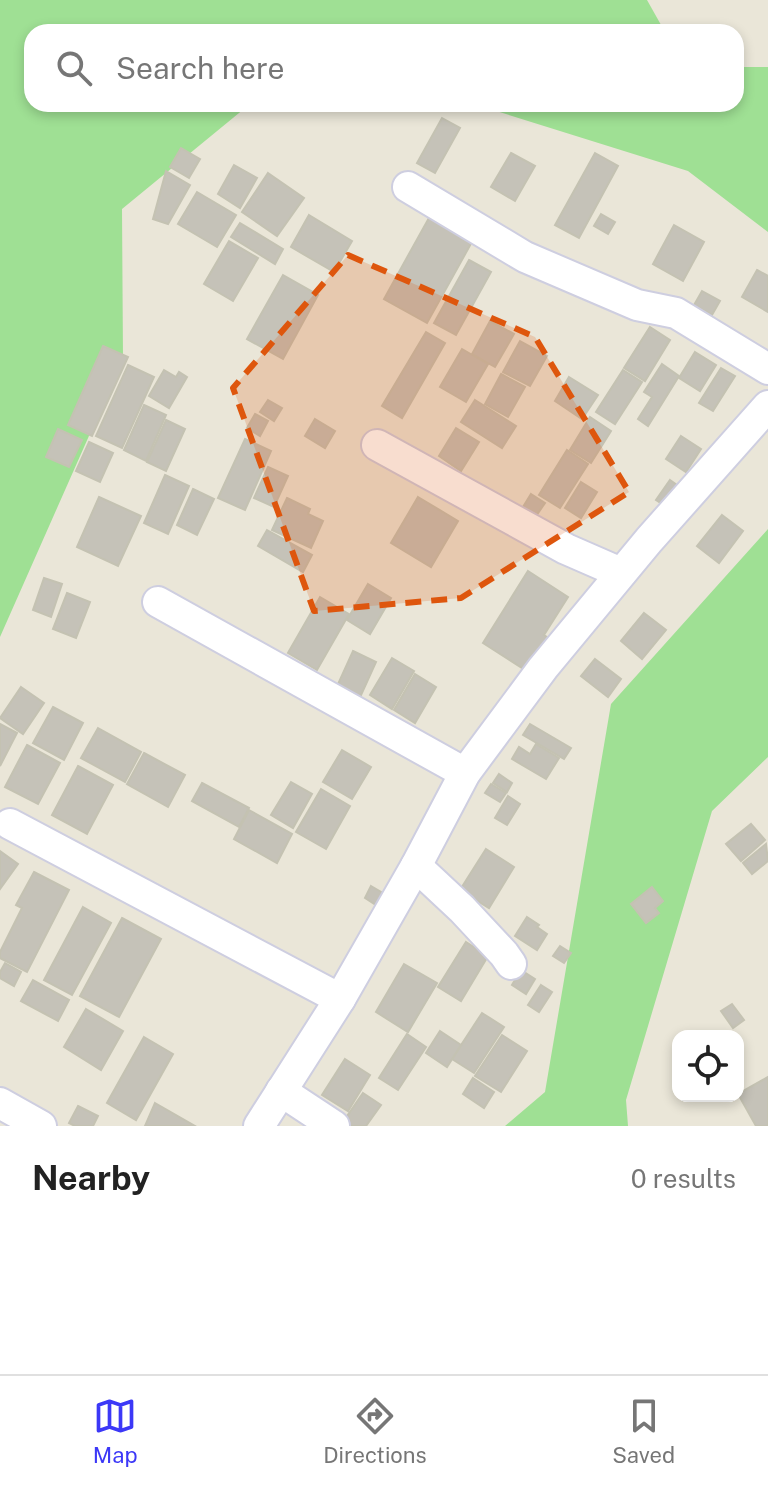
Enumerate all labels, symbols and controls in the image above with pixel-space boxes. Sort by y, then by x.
search box [24,24,744,112]
icon: search [52,46,96,90]
text: Search here [116,50,284,86]
map controls [672,1030,744,1102]
button: locate [672,1030,744,1102]
text: Nearby [32,1158,150,1198]
text: 0 results [631,1163,736,1194]
tab: Map [93,1394,138,1468]
tab: Directions [323,1394,427,1468]
tab: Saved [612,1394,675,1468]

